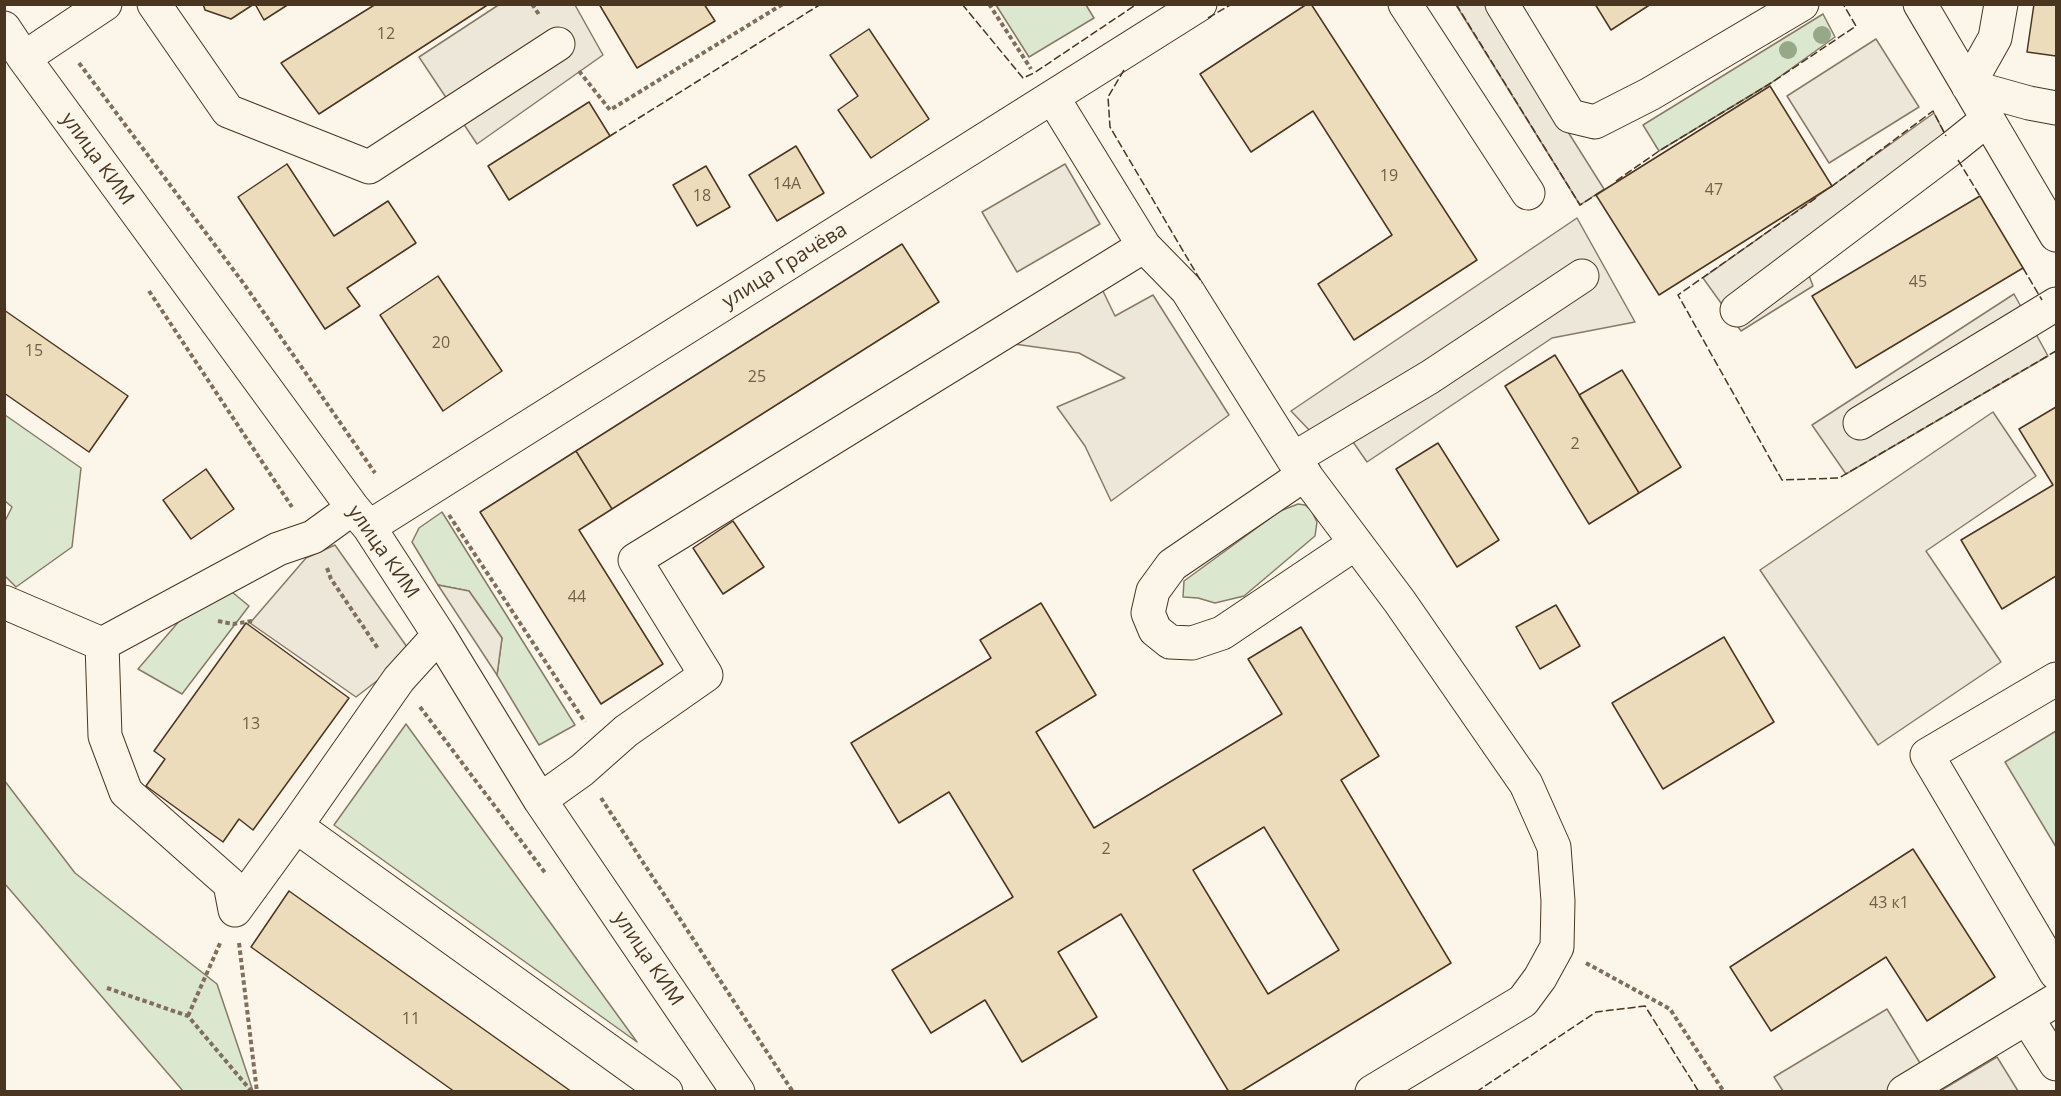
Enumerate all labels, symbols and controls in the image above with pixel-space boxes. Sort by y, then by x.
house number: 12 [377,24,395,44]
street label: улица КИМ [55,108,139,210]
house number: 19 [1380,166,1398,186]
house number: 14А [773,174,801,194]
house number: 47 [1705,180,1723,200]
house number: 18 [693,186,711,206]
street label: улица Грачёва [718,218,852,314]
house number: 45 [1909,272,1927,292]
house number: 20 [432,333,450,353]
house number: 15 [25,341,43,361]
house number: 25 [748,367,766,387]
house number: 2 [1570,434,1580,454]
street label: улица КИМ [342,501,424,603]
house number: 44 [568,587,586,607]
house number: 13 [242,714,260,734]
house number: 2 [1101,839,1111,859]
house number: 43 к1 [1869,893,1909,913]
street label: улица КИМ [608,907,688,1011]
house number: 11 [402,1009,420,1029]

